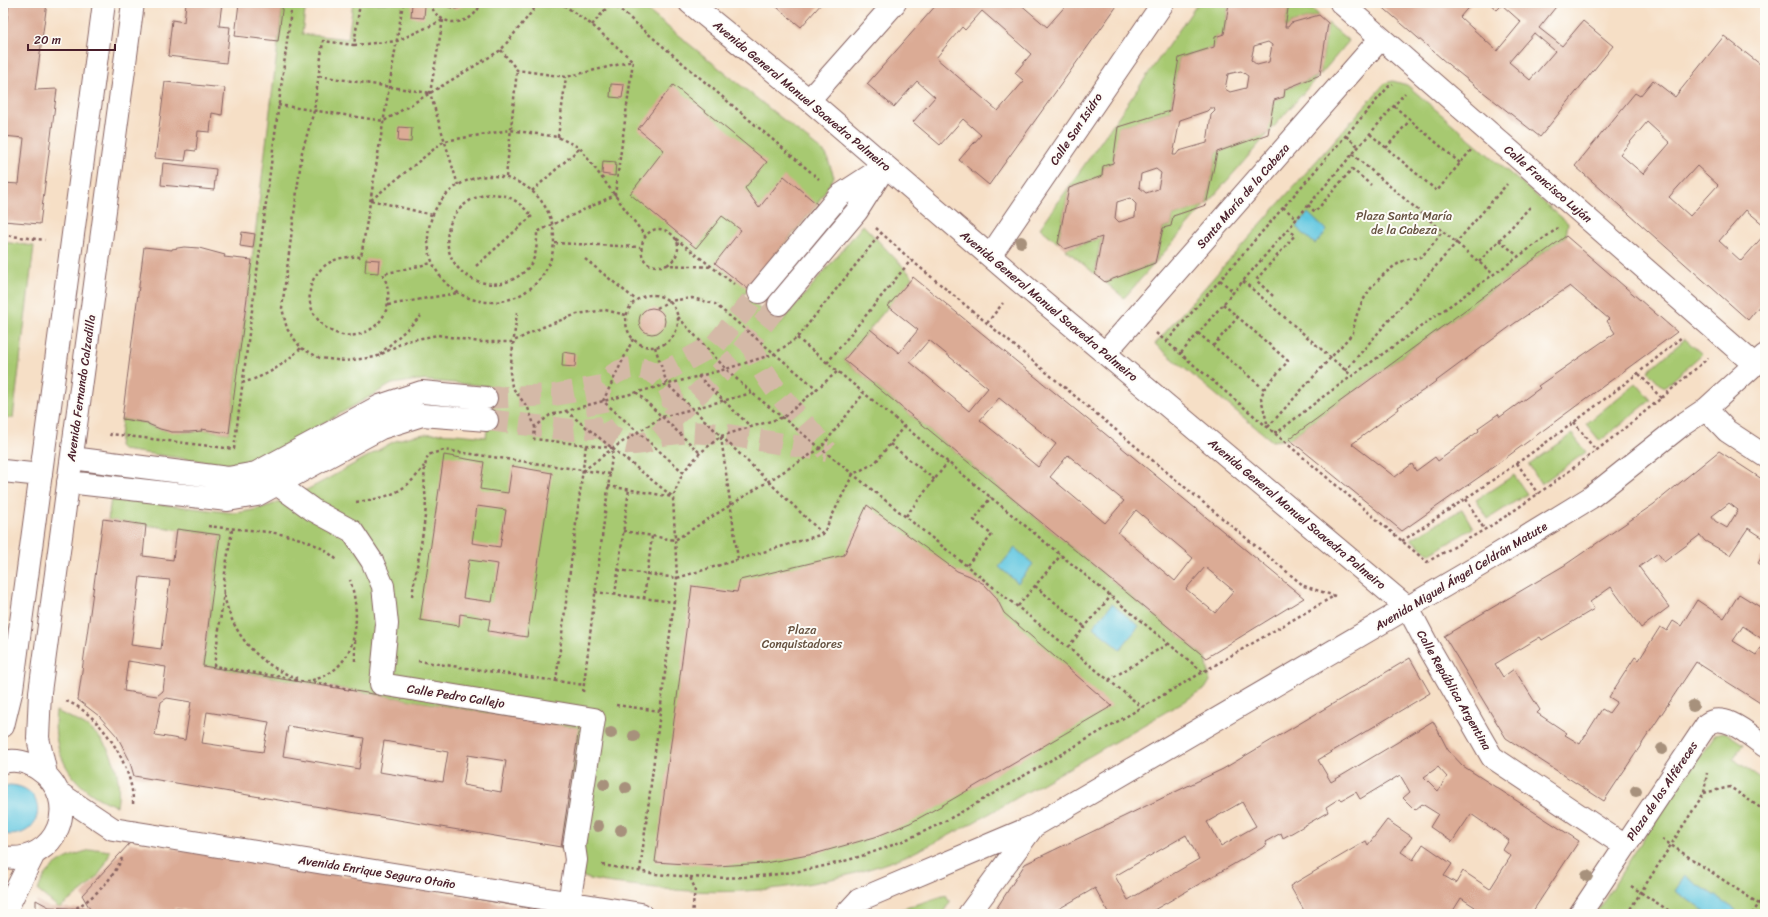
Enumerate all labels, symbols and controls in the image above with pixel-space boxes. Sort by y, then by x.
street label: Avenida General Manuel Saavedra Palmeiro [707,14,896,177]
scale bar [28,26,115,52]
text: 20 m [34,29,61,51]
street label: Calle San Isidro [1043,88,1109,170]
street label: Santa María de la Cabeza [1191,138,1295,254]
street label: Calle Francisco Luján [1499,139,1598,229]
park label: Plaza Santa María de la Cabeza [1356,205,1452,241]
street label: Avenida General Manuel Saavedra Palmeiro [954,224,1143,387]
street label: Avenida Fernando Calzadilla [60,313,102,464]
street label: Avenida General Manuel Saavedra Palmeiro [1202,432,1391,595]
street label: Avenida Miguel Ángel Celdrán Matute [1369,515,1552,637]
park label: Plaza Conquistadores [762,619,843,655]
street label: Calle República Argentina [1410,626,1498,755]
street label: Calle Pedro Callejo [406,677,506,715]
street label: Plaza de los Alféreces [1620,736,1704,845]
street label: Avenida Enrique Segura Otaño [296,849,457,895]

